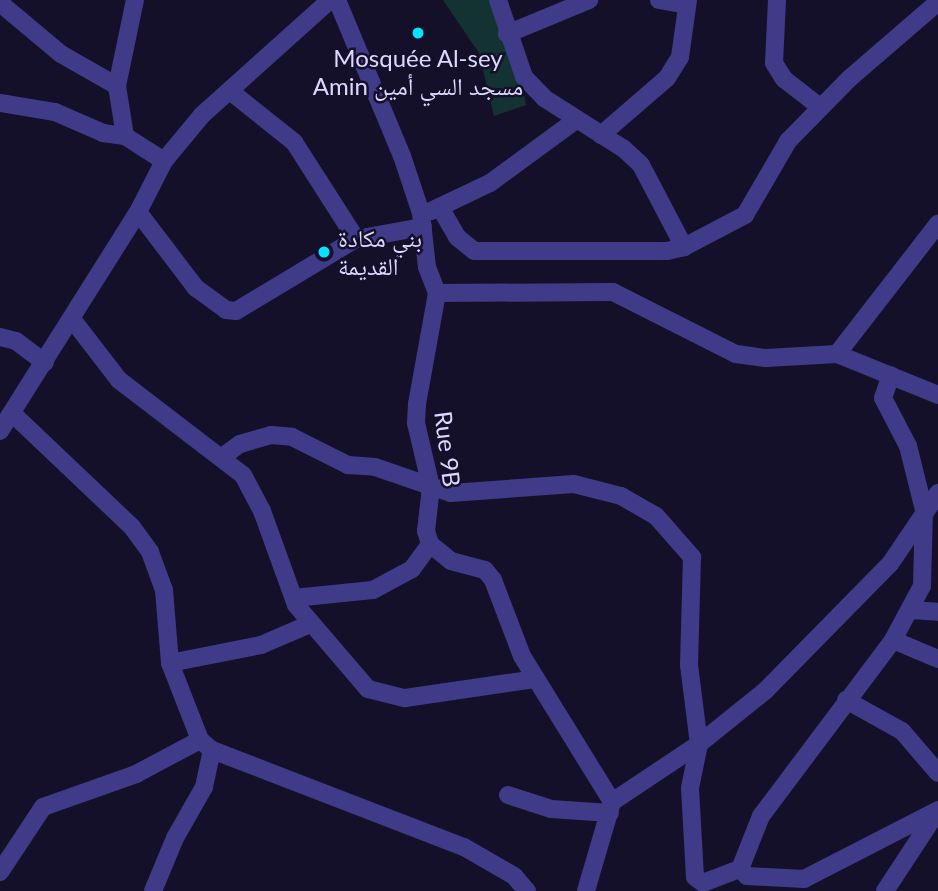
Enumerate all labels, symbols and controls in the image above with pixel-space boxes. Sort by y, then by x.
marker: Mosquée Al-sey Amin مسجد السي أمين [410,25,426,41]
place label: Mosquée Al-sey Amin مسجد السي أمين [313,44,523,100]
place label: بني مكادة القديمة [338,224,422,280]
marker: بني مكادة القديمة [316,244,332,260]
street label: Rue 9B [429,409,467,489]

